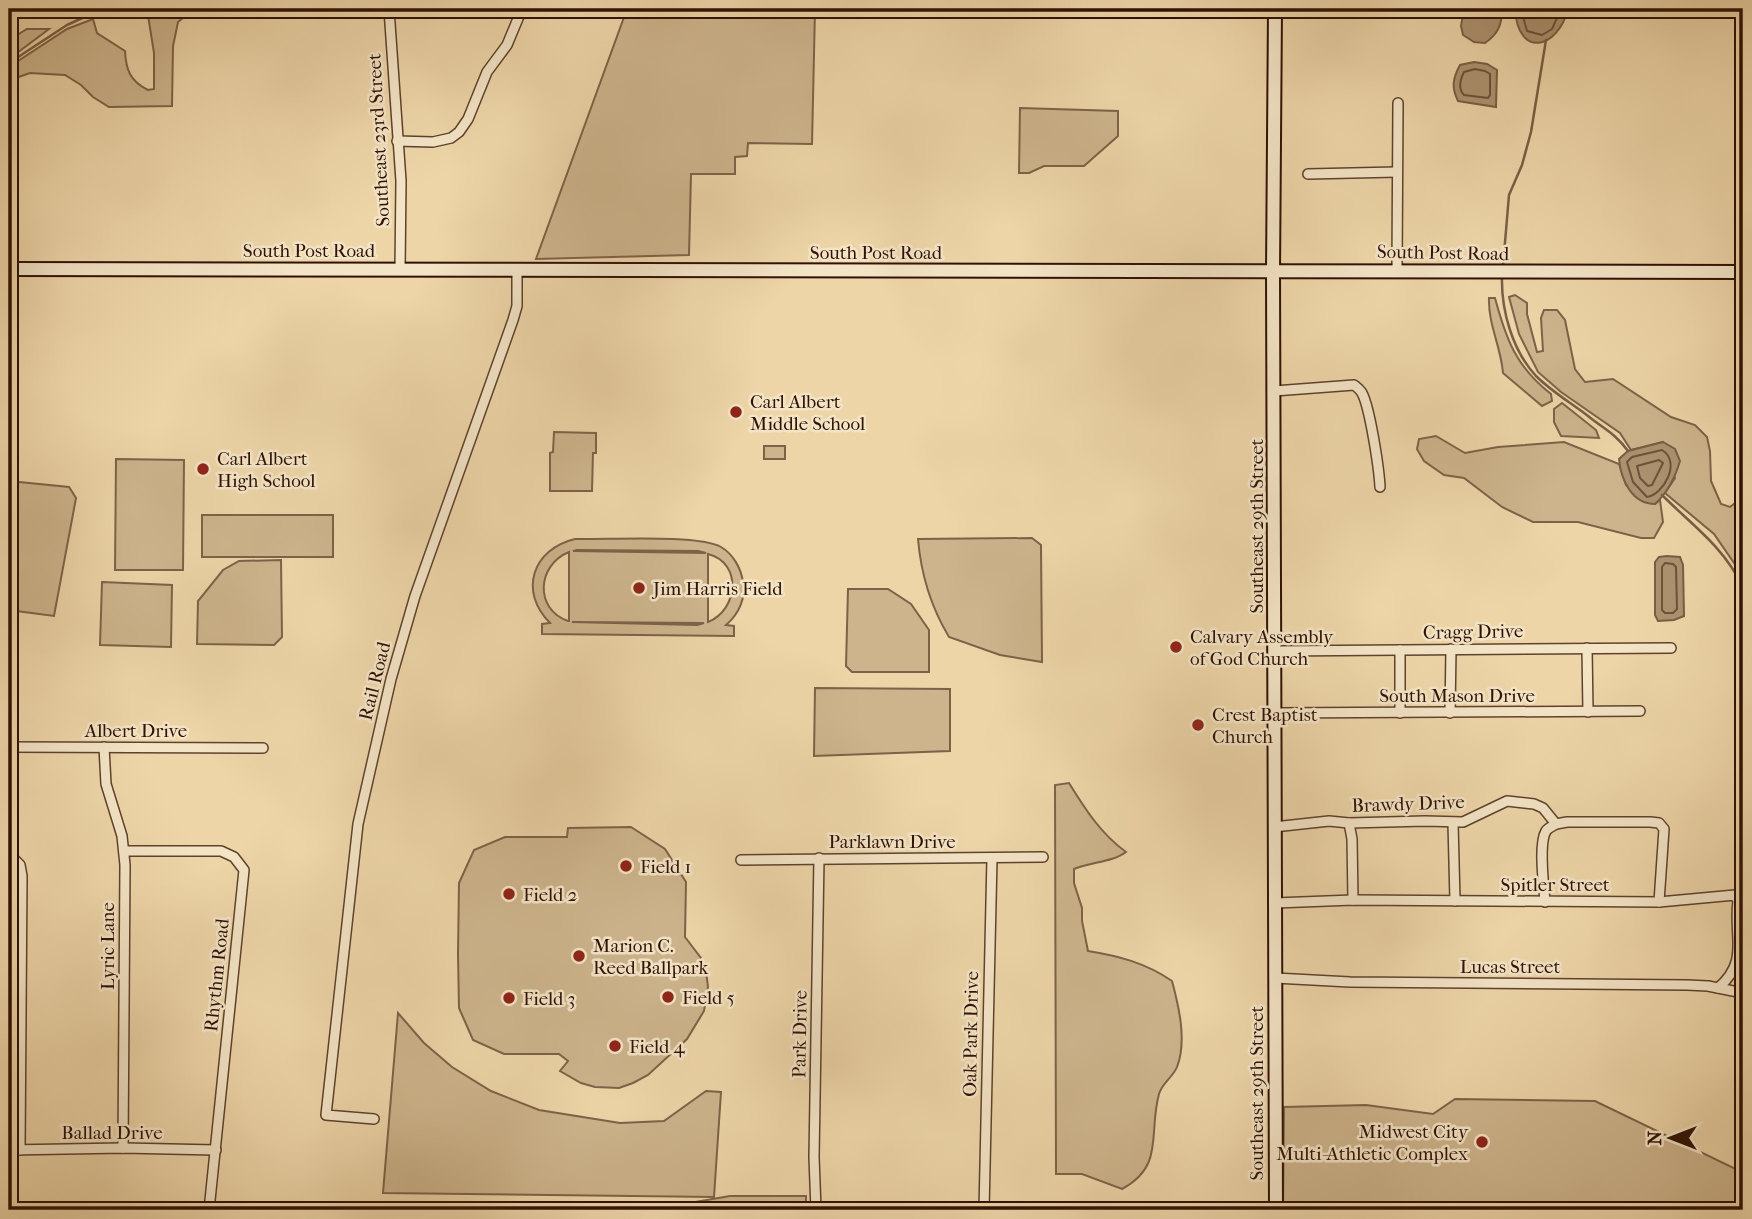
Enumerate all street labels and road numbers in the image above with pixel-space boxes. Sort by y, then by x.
street label: Southeast 23rd Street [363,53,395,227]
street label: South Post Road [243,240,376,262]
street label: South Post Road [1377,241,1510,265]
street label: South Post Road [810,242,943,264]
street label: Southeast 29th Street [1246,438,1268,613]
street label: Cragg Drive [1423,620,1523,644]
street label: Rail Road [355,639,395,723]
street label: South Mason Drive [1379,685,1535,707]
street label: Albert Drive [84,720,187,742]
street label: Brawdy Drive [1351,791,1465,817]
street label: Parklawn Drive [828,831,956,853]
street label: Spitler Street [1500,874,1610,896]
street label: Lyric Lane [97,902,119,990]
street label: Rhythm Road [200,917,234,1033]
street label: Lucas Street [1460,956,1560,978]
street label: Oak Park Drive [959,971,983,1097]
street label: Park Drive [788,990,812,1078]
street label: Southeast 29th Street [1246,1005,1268,1180]
street label: Ballad Drive [61,1122,163,1144]

